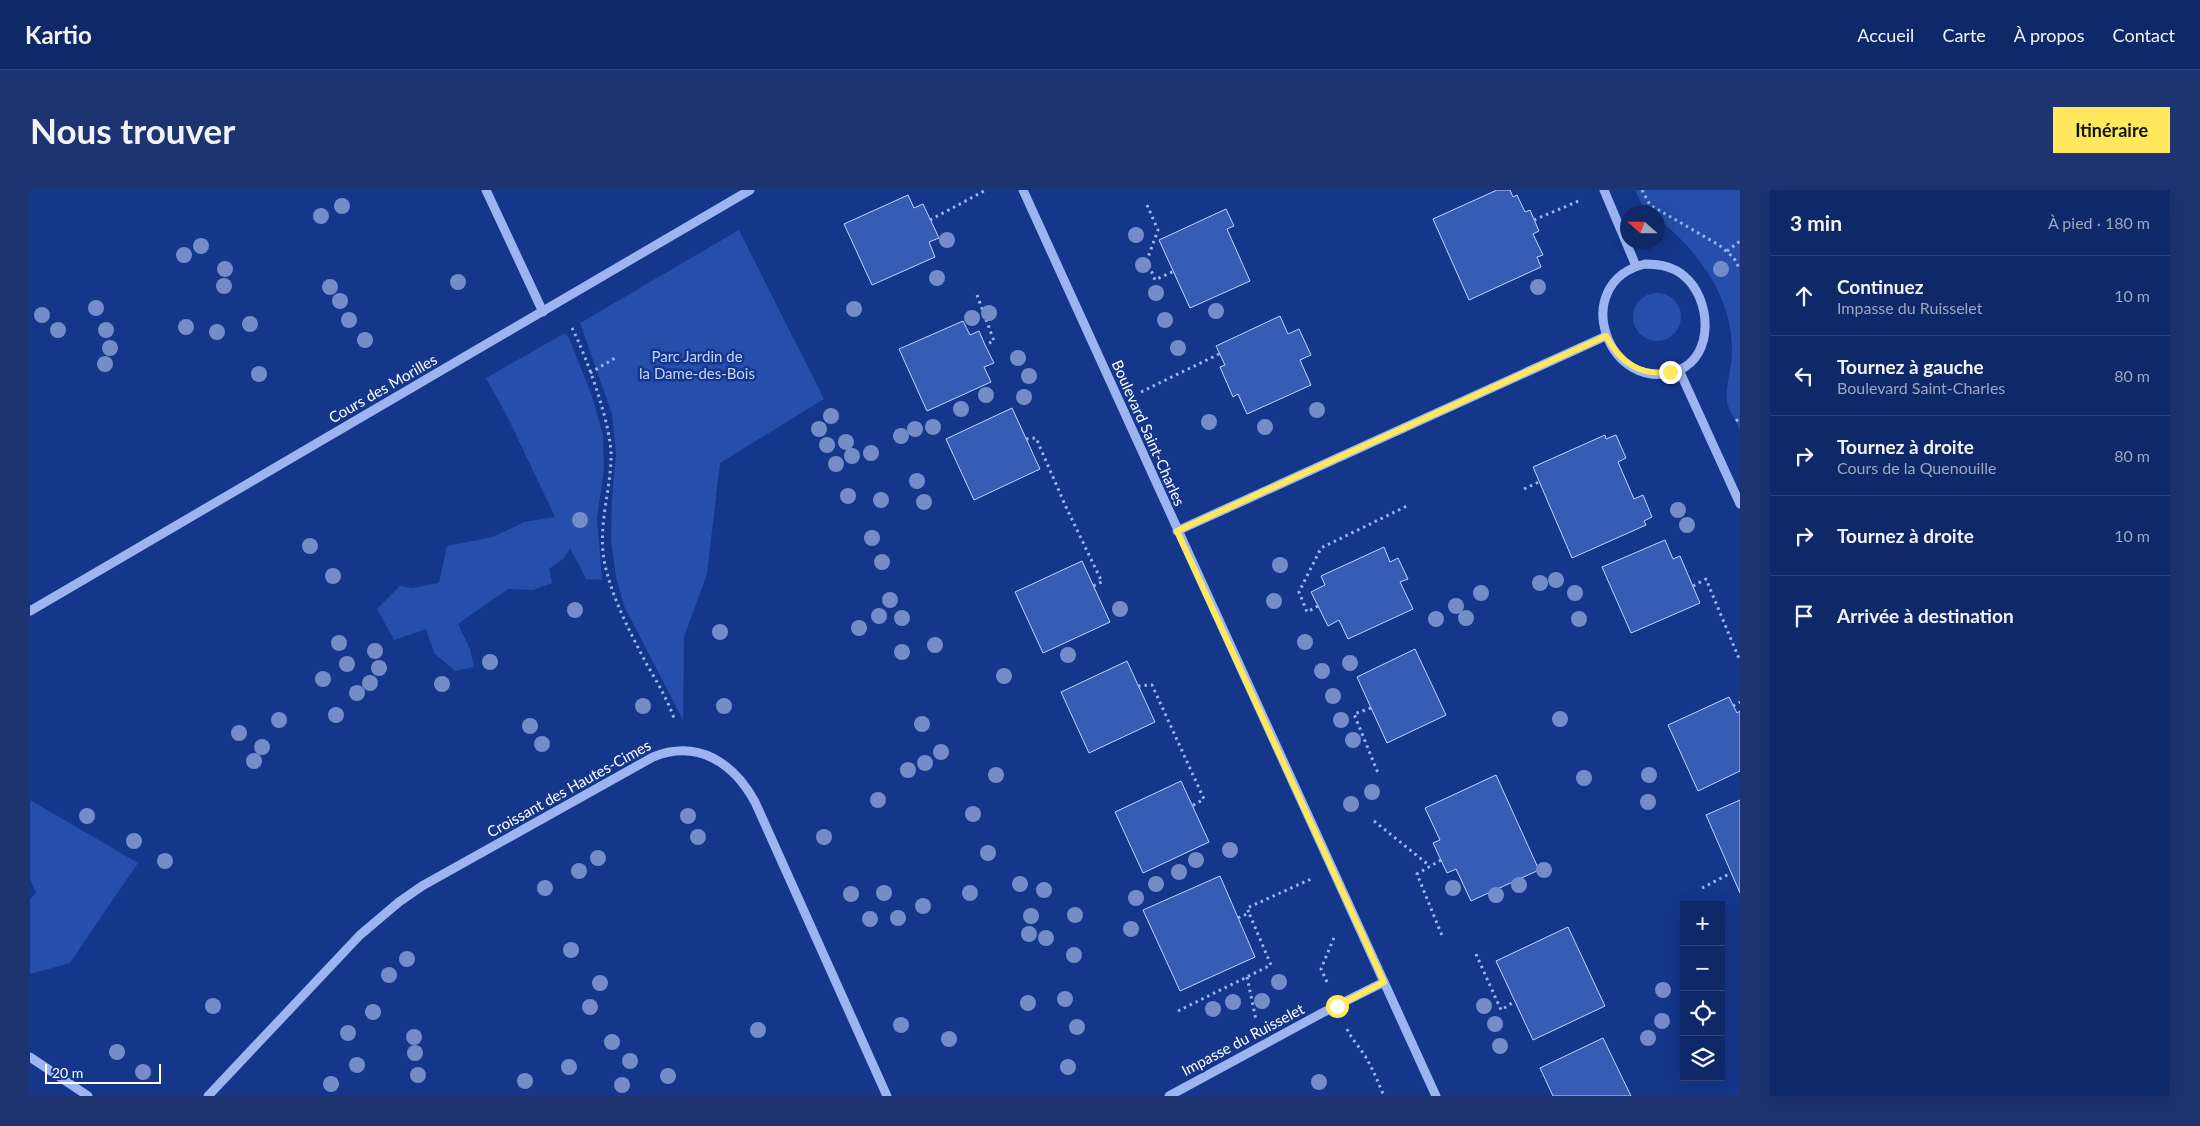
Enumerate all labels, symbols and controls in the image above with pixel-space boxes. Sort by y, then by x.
text: Kartio [25,20,92,49]
text: Accueil [1857,24,1914,46]
text: Carte [1942,24,1986,46]
text: À propos [2014,24,2085,46]
text: Contact [2113,24,2175,46]
button: Itinéraire [2053,107,2170,153]
text: Nous trouver [30,109,235,151]
north arrow [1620,205,1665,250]
text: 3 min [1790,210,1842,235]
text: À pied · 180 m [2048,213,2150,232]
text: Continuez [1837,275,1923,298]
icon: ahead [1790,282,1818,310]
text: 10 m [2114,286,2150,305]
text: Impasse du Ruisselet [1837,298,1982,317]
park label: Parc Jardin de la Dame-des-Bois [639,347,755,382]
street label: Cours des Morilles [325,350,440,426]
text: Tournez à gauche [1837,355,1984,378]
street label: Boulevard Saint-Charles [1109,357,1189,508]
route end [1659,361,1682,384]
icon: left [1790,362,1818,390]
text: 80 m [2114,366,2150,385]
text: Boulevard Saint-Charles [1837,378,2005,397]
text: Tournez à droite [1837,435,1974,458]
icon: right [1790,442,1818,470]
text: 80 m [2114,446,2150,465]
text: Cours de la Quenouille [1837,458,1996,477]
icon: right [1790,522,1818,550]
text: Tournez à droite [1837,524,1974,547]
text: 10 m [2114,526,2150,545]
icon: arrive [1790,602,1818,630]
text: Arrivée à destination [1837,604,2014,627]
street label: Croissant des Hautes-Cimes [483,736,654,841]
map controls [1680,901,1725,1081]
button: + [1680,901,1725,946]
button: − [1680,946,1725,991]
button: locate [1680,991,1725,1036]
route start [1326,995,1349,1018]
street label: Impasse du Ruisselet [1178,999,1308,1079]
button: layers [1680,1036,1725,1081]
scale bar [45,1061,161,1084]
text: 20 m [52,1064,83,1081]

